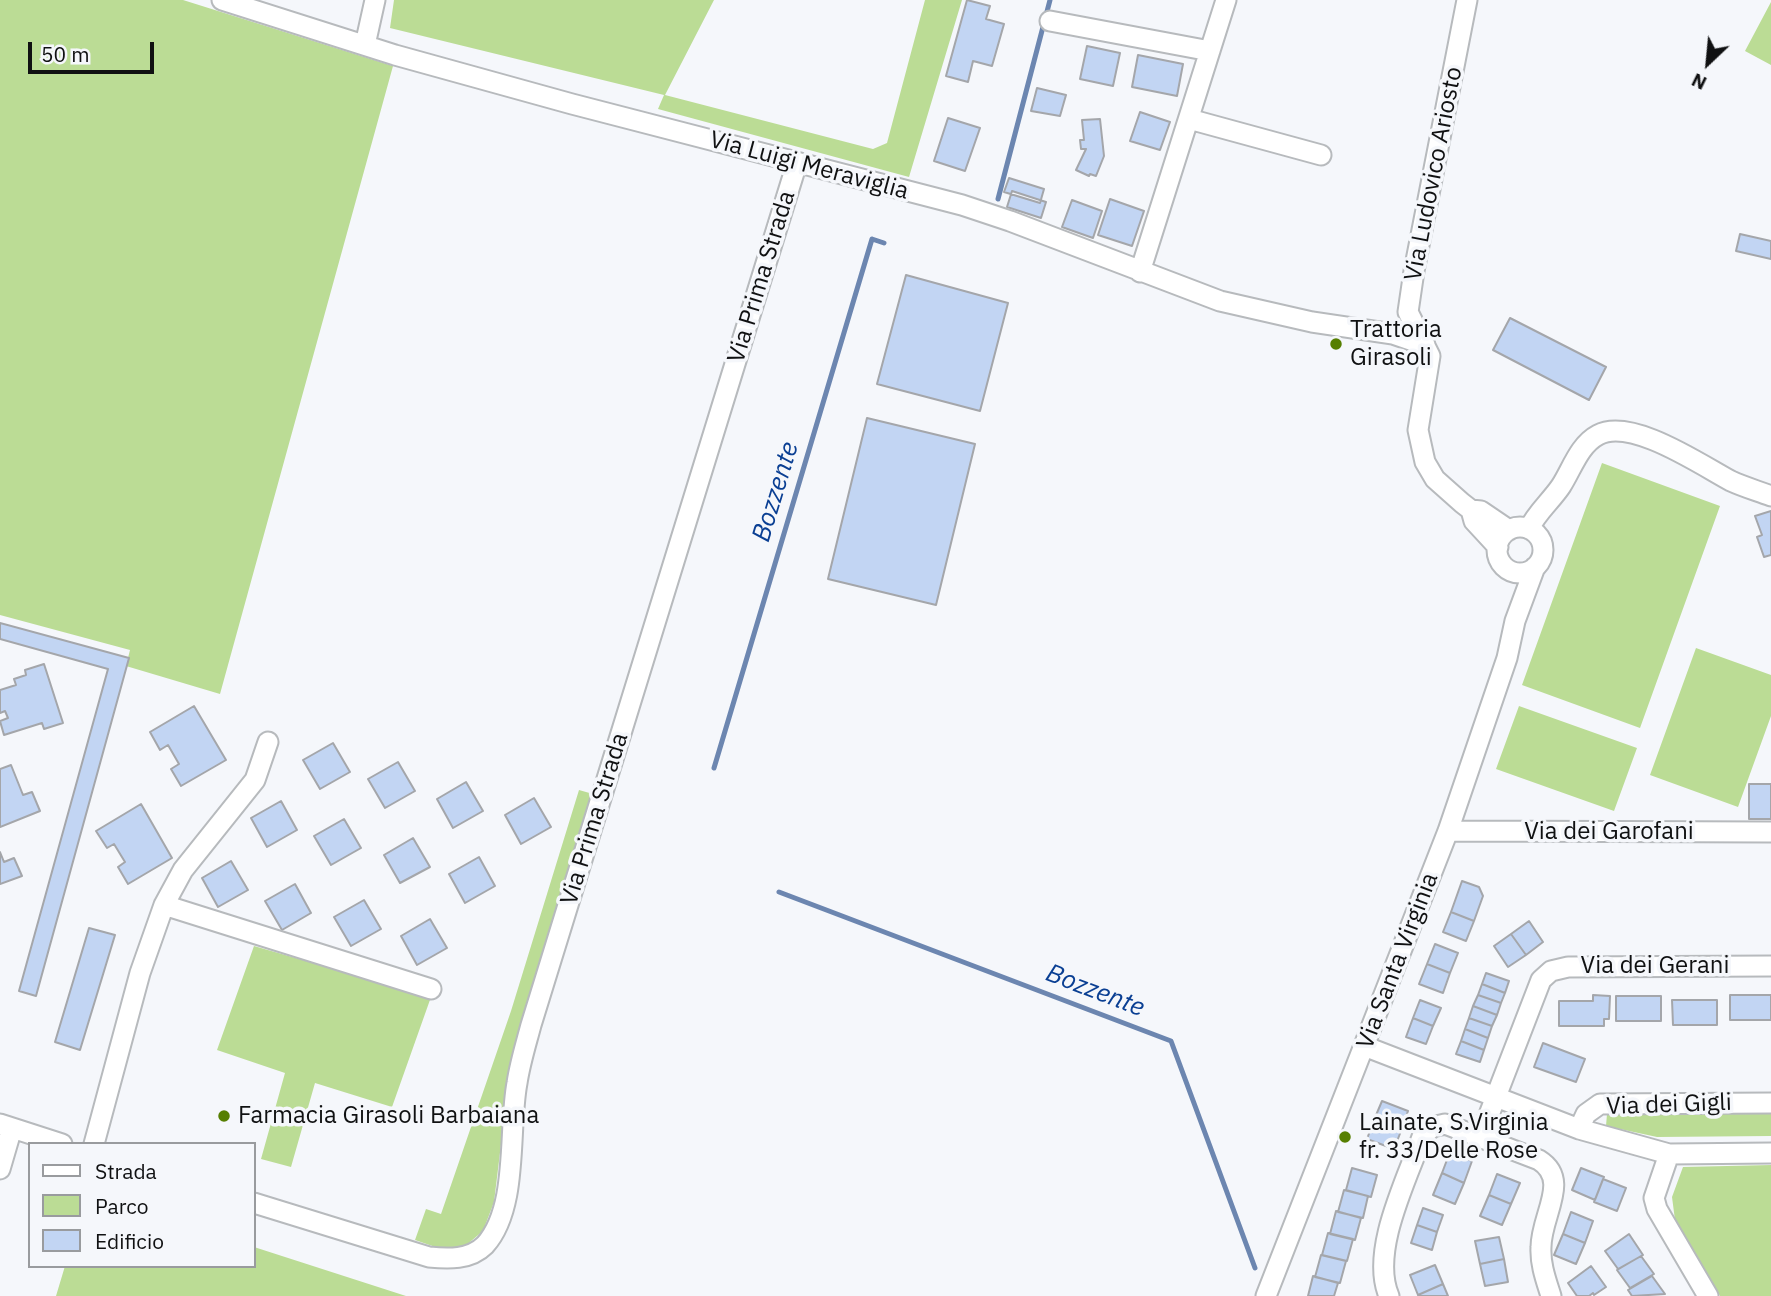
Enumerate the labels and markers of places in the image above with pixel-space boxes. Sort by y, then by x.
place label: Trattoria Girasoli [1350,316,1442,372]
marker: Trattoria Girasoli [1328,336,1344,352]
place label: Farmacia Girasoli Barbaiana [238,1102,539,1130]
marker: Farmacia Girasoli Barbaiana [216,1108,232,1124]
place label: Lainate, S.Virginia fr. 33/Delle Rose [1359,1109,1549,1165]
marker: Lainate, S.Virginia fr. 33/Delle Rose [1337,1129,1353,1145]

